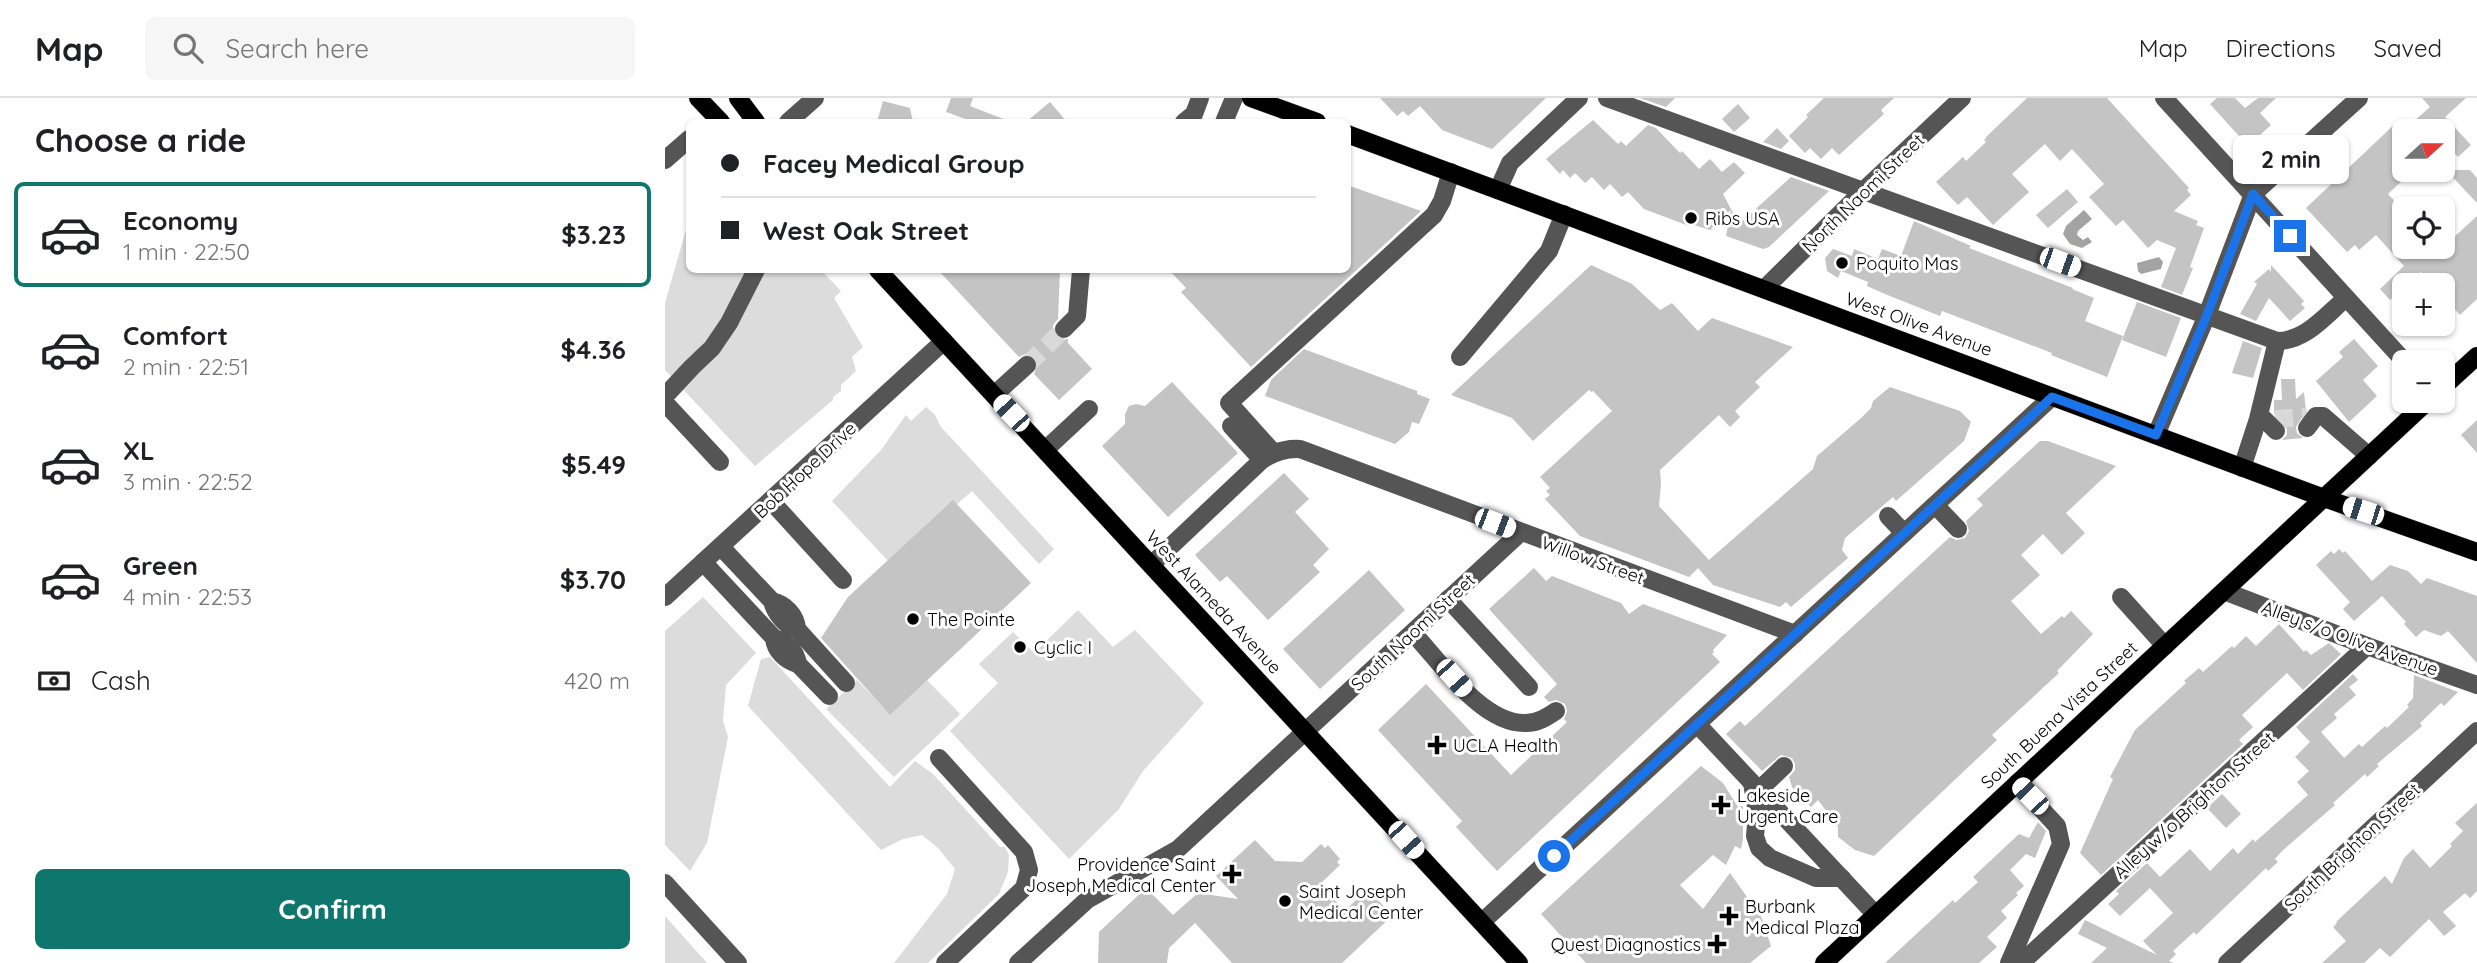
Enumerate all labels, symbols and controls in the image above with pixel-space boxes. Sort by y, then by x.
search box [145,17,635,80]
text: Map [35,28,103,69]
icon: search [169,29,207,67]
text: Search here [225,32,369,65]
text: Map [2139,33,2188,63]
text: Directions [2226,33,2336,63]
text: Saved [2374,33,2442,63]
north arrow [2392,119,2455,182]
map controls [2392,119,2455,413]
text: Choose a ride [35,120,247,160]
street label: North Naomi Street [1797,129,1929,257]
callout: 2 min [2232,135,2348,184]
text: 2 min [2261,145,2321,174]
text: Facey Medical Group [763,147,1025,180]
button: locate [2392,196,2455,259]
icon: car [39,203,102,266]
text: Economy [123,204,238,237]
place label: Ribs USA [1705,207,1780,230]
marker: Ribs USA [1683,210,1699,226]
text: West Oak Street [763,214,969,247]
text: $3.23 [561,218,626,251]
route end [2274,220,2306,252]
text: 1 min · 22:50 [123,237,250,266]
car [2037,245,2084,279]
place label: Poquito Mas [1856,252,1958,275]
marker: Poquito Mas [1834,255,1850,271]
button: + [2392,273,2455,336]
street label: West Olive Avenue [1842,287,1996,361]
icon: car [39,318,102,381]
text: Comfort [123,319,228,352]
text: $4.36 [560,333,626,366]
button: − [2392,350,2455,413]
text: 2 min · 22:51 [123,352,249,381]
car [989,390,1034,436]
street label: Bob Hope Drive [749,417,861,523]
icon: car [39,433,102,496]
text: XL [123,434,155,467]
text: $5.49 [561,448,626,481]
text: 3 min · 22:52 [123,467,253,496]
car [2340,495,2387,527]
car [1472,506,1519,540]
street label: West Alameda Avenue [1141,525,1287,679]
street label: Willow Street [1538,531,1648,589]
icon: car [39,548,102,611]
text: Green [123,549,198,582]
text: $3.70 [560,563,626,596]
street label: South Naomi Street [1346,568,1480,696]
text: 4 min · 22:53 [123,582,252,611]
street label: Alley s/o Olive Avenue [2258,595,2442,681]
place label: The Pointe [927,608,1015,631]
marker: The Pointe [905,611,921,627]
place label: Cyclic I [1034,636,1092,659]
street label: South Buena Vista Street [1976,636,2142,794]
marker: Cyclic I [1012,639,1028,655]
car [1433,655,1476,701]
icon: cash [35,662,73,700]
text: Cash [91,664,151,697]
text: 420 m [564,666,630,695]
street label: Alley w/o Brighton Street [2109,727,2279,883]
place label: UCLA Health [1453,734,1558,757]
marker: UCLA Health [1427,735,1447,755]
car [2008,774,2053,818]
street label: South Brighton Street [2279,778,2425,916]
place label: Lakeside Urgent Care [1737,784,1838,828]
marker: Lakeside Urgent Care [1711,795,1731,815]
car [1385,817,1428,863]
route start [1538,840,1570,872]
place label: Providence Saint Joseph Medical Center [1026,853,1216,897]
marker: Providence Saint Joseph Medical Center [1222,864,1242,884]
button: Confirm [35,869,630,949]
place label: Saint Joseph Medical Center [1299,880,1424,924]
marker: Saint Joseph Medical Center [1277,893,1293,909]
place label: Burbank Medical Plaza [1745,895,1859,939]
marker: Burbank Medical Plaza [1719,906,1739,926]
place label: Quest Diagnostics [1551,933,1701,956]
marker: Quest Diagnostics [1707,934,1727,954]

